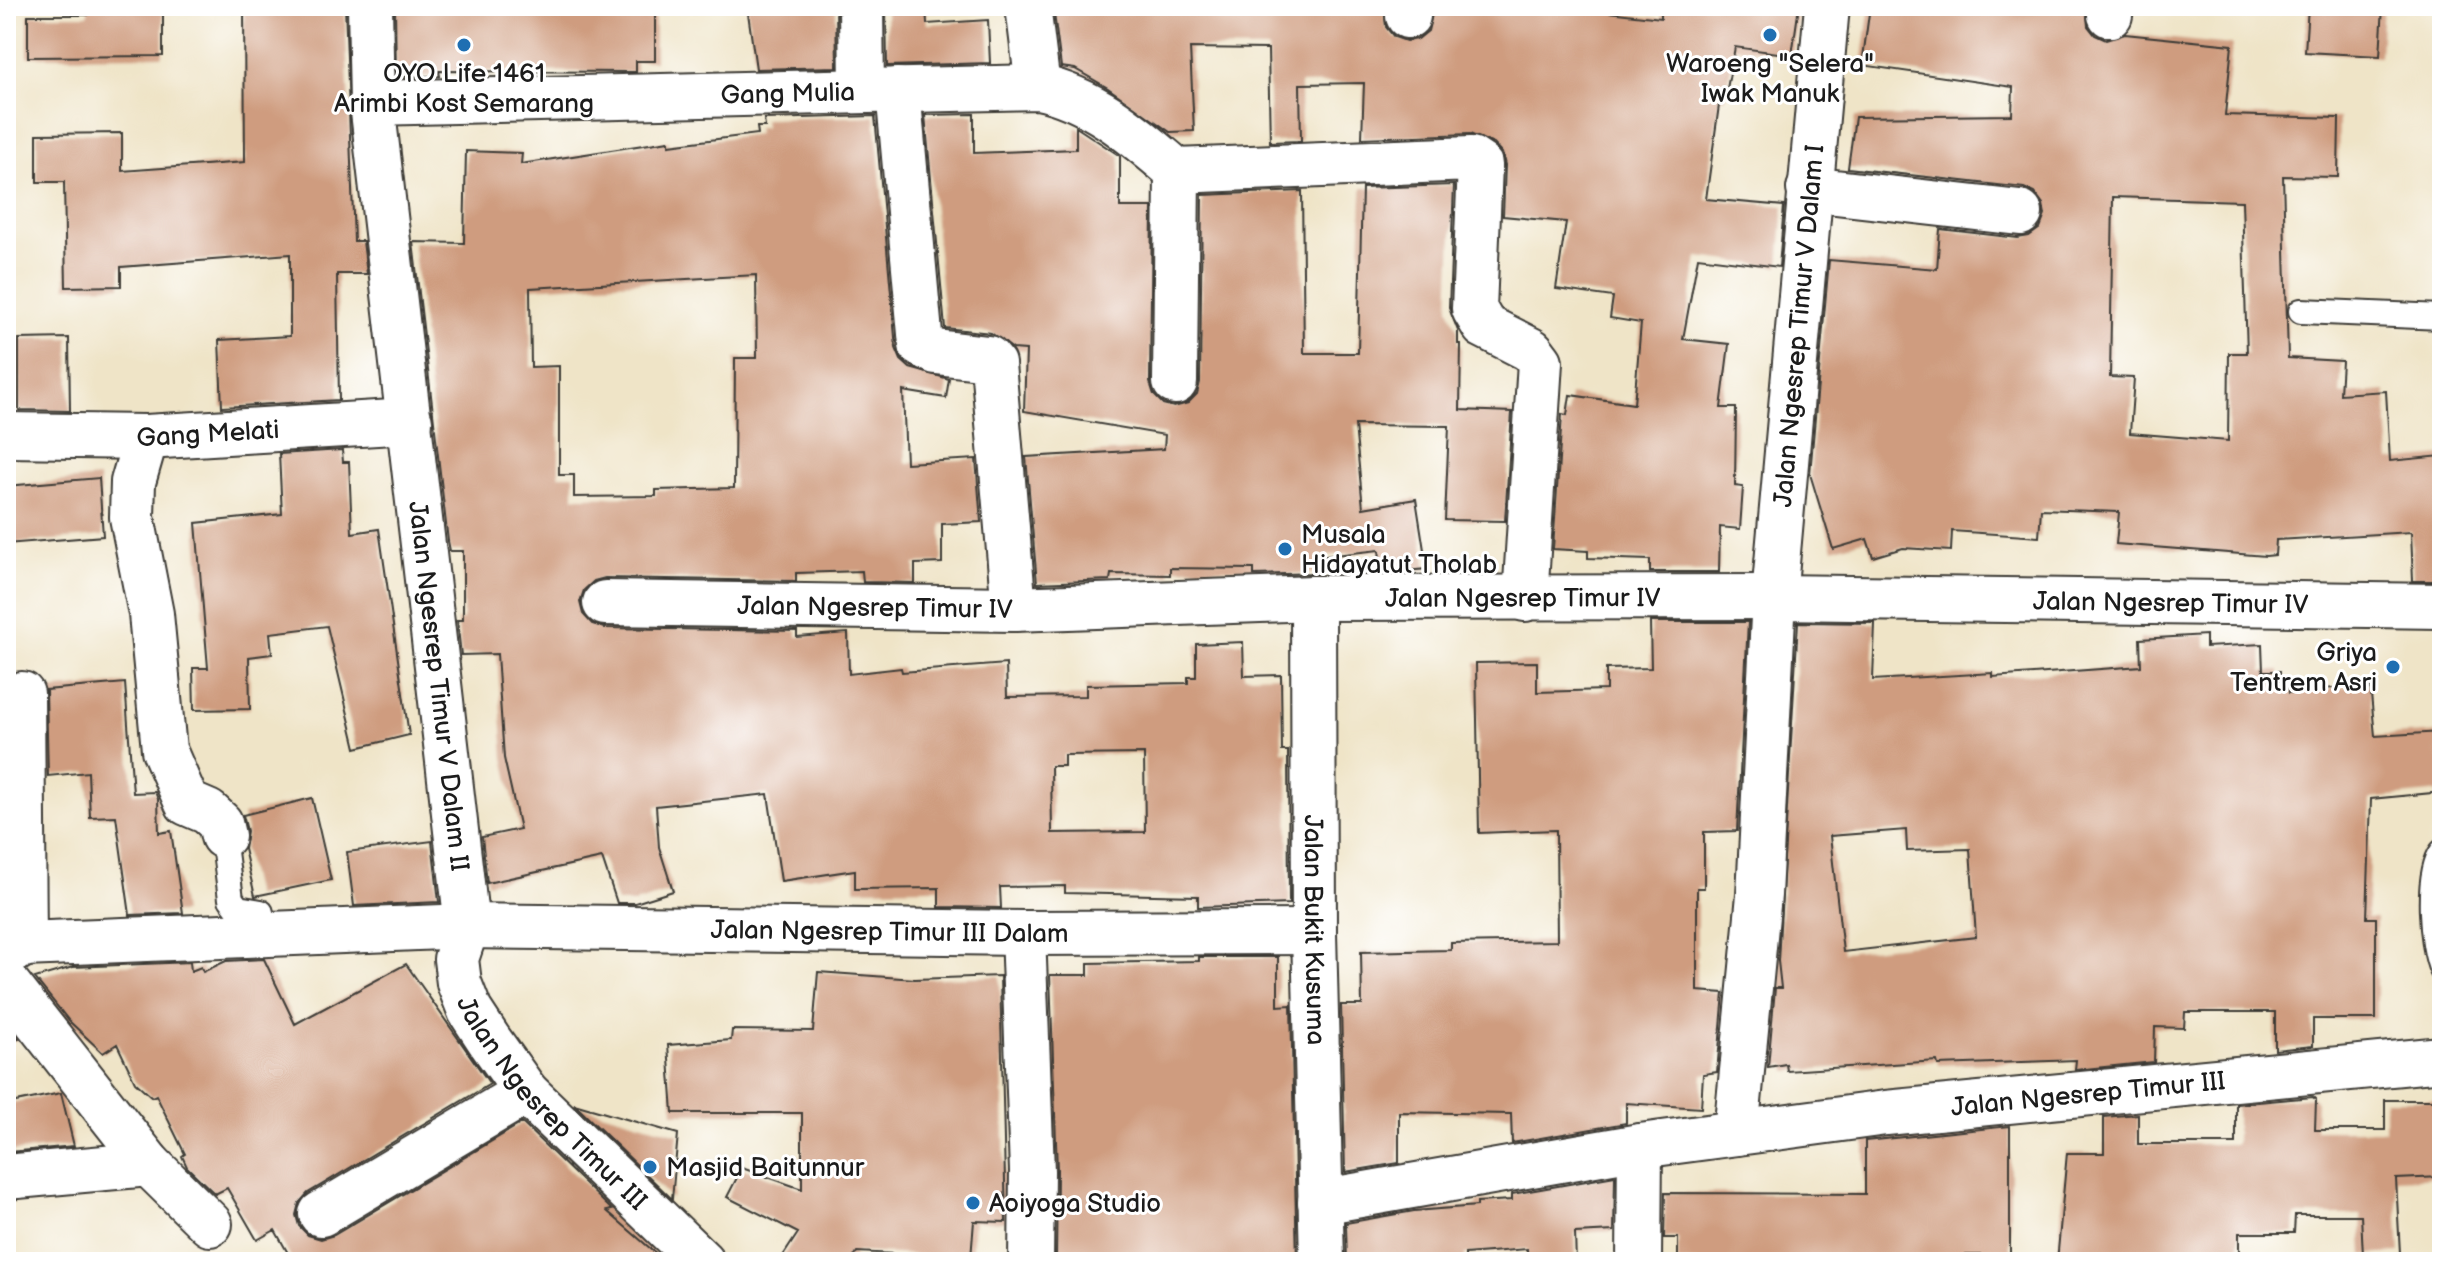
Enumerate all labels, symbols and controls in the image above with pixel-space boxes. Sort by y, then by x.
marker: Waroeng "Selera" Iwak Manuk [1761,26,1779,44]
marker: OYO Life 1461 Arimbi Kost Semarang [455,36,473,54]
place label: Waroeng "Selera" Iwak Manuk [1666,49,1874,110]
place label: OYO Life 1461 Arimbi Kost Semarang [334,59,594,120]
street label: Gang Mulia [720,77,856,112]
street label: Jalan Ngesrep Timur V Dalam I [1768,143,1832,508]
street label: Gang Melati [136,415,280,455]
street label: Jalan Ngesrep Timur V Dalam II [401,500,475,873]
place label: Musala Hidayatut Tholab [1301,520,1497,581]
marker: Musala Hidayatut Tholab [1276,540,1294,558]
street label: Jalan Ngesrep Timur IV [1385,583,1661,615]
street label: Jalan Ngesrep Timur IV [2033,586,2309,621]
street label: Jalan Ngesrep Timur IV [737,591,1013,626]
place label: Griya Tentrem Asri [2230,638,2377,699]
marker: Griya Tentrem Asri [2384,658,2402,676]
street label: Jalan Bukit Kusuma [1297,815,1331,1046]
street label: Jalan Ngesrep Timur III Dalam [711,915,1069,950]
street label: Jalan Ngesrep Timur III [449,993,653,1217]
street label: Jalan Ngesrep Timur III [1949,1066,2227,1124]
place label: Masjid Baitunnur [666,1153,865,1184]
marker: Masjid Baitunnur [641,1158,659,1176]
place label: Aoiyoga Studio [989,1189,1161,1220]
marker: Aoiyoga Studio [964,1194,982,1212]

